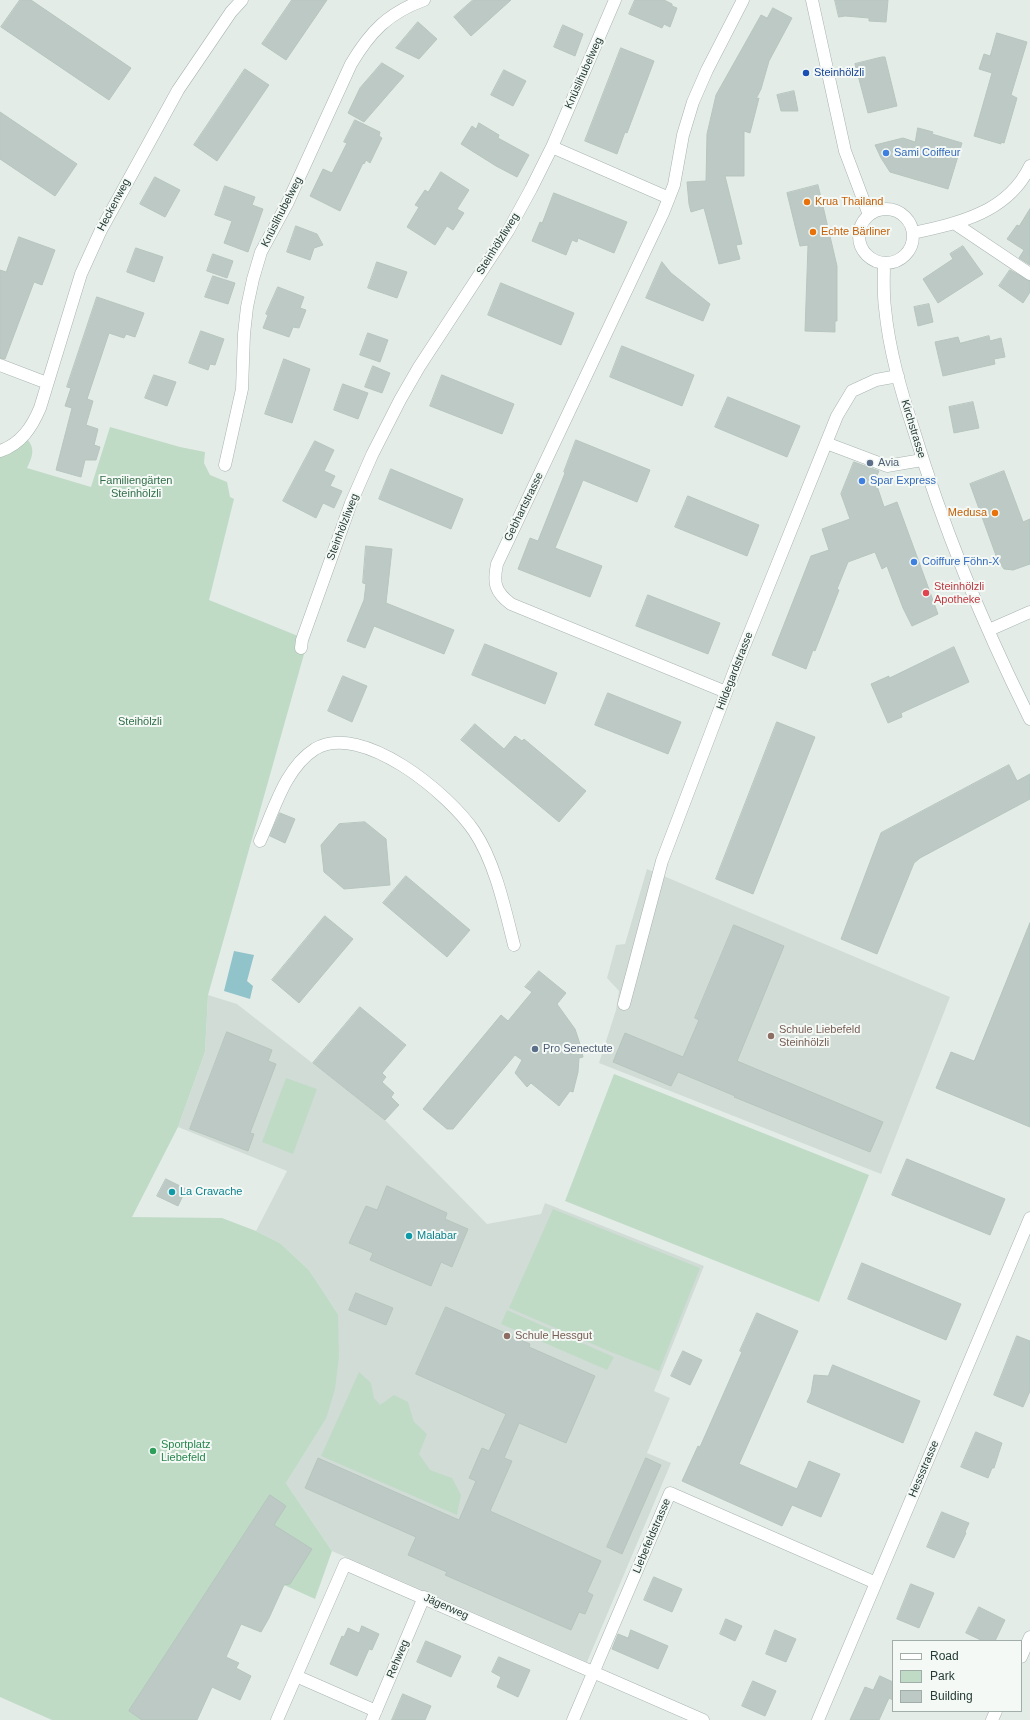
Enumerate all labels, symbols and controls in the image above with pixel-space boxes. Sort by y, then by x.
street label: Knüslihubelweg [562,35,606,111]
place label: Steinhölzli [814,66,864,80]
marker: Steinhölzli [801,68,811,78]
place label: Sami Coiffeur [894,146,960,160]
marker: Sami Coiffeur [881,148,891,158]
street label: Knüslihubelweg [259,175,305,249]
street label: Heckenweg [95,177,133,233]
place label: Krua Thailand [815,195,883,209]
marker: Krua Thailand [802,197,812,207]
street label: Steinhölzliweg [474,211,522,277]
place label: Echte Bärliner [821,225,890,239]
marker: Echte Bärliner [808,227,818,237]
street label: Kirchstrasse [898,398,928,460]
place label: Avia [878,456,899,470]
marker: Avia [865,458,875,468]
street label: Gebhartstrasse [502,470,546,544]
park label: Familiengärten Steinhölzli [100,474,172,500]
place label: Spar Express [870,474,936,488]
marker: Spar Express [857,476,867,486]
street label: Steinhölzliweg [324,492,362,562]
place label: Medusa [948,506,987,520]
marker: Medusa [990,508,1000,518]
place label: Coiffure Föhn-X [922,555,999,569]
marker: Coiffure Föhn-X [909,557,919,567]
place label: Steinhölzli Apotheke [934,580,984,606]
marker: Steinhölzli Apotheke [921,588,931,598]
street label: Hildegardstrasse [714,630,756,712]
park label: Steihölzli [118,715,162,729]
place label: Schule Liebefeld Steinhölzli [779,1023,860,1049]
marker: Schule Liebefeld Steinhölzli [766,1031,776,1041]
place label: Pro Senectute [543,1042,613,1056]
marker: Pro Senectute [530,1044,540,1054]
place label: La Cravache [180,1185,242,1199]
marker: La Cravache [167,1187,177,1197]
place label: Malabar [417,1229,457,1243]
marker: Malabar [404,1231,414,1241]
place label: Schule Hessgut [515,1329,592,1343]
marker: Schule Hessgut [502,1331,512,1341]
place label: Sportplatz Liebefeld [161,1438,211,1464]
street label: Hessstrasse [906,1439,942,1499]
marker: Sportplatz Liebefeld [148,1446,158,1456]
street label: Liebefeldstrasse [630,1497,674,1575]
street label: Jägerweg [422,1591,470,1623]
street label: Rehweg [384,1638,412,1680]
legend [892,1640,1022,1712]
text: Road [930,1649,959,1663]
text: Park [930,1669,955,1683]
text: Building [930,1689,973,1703]

